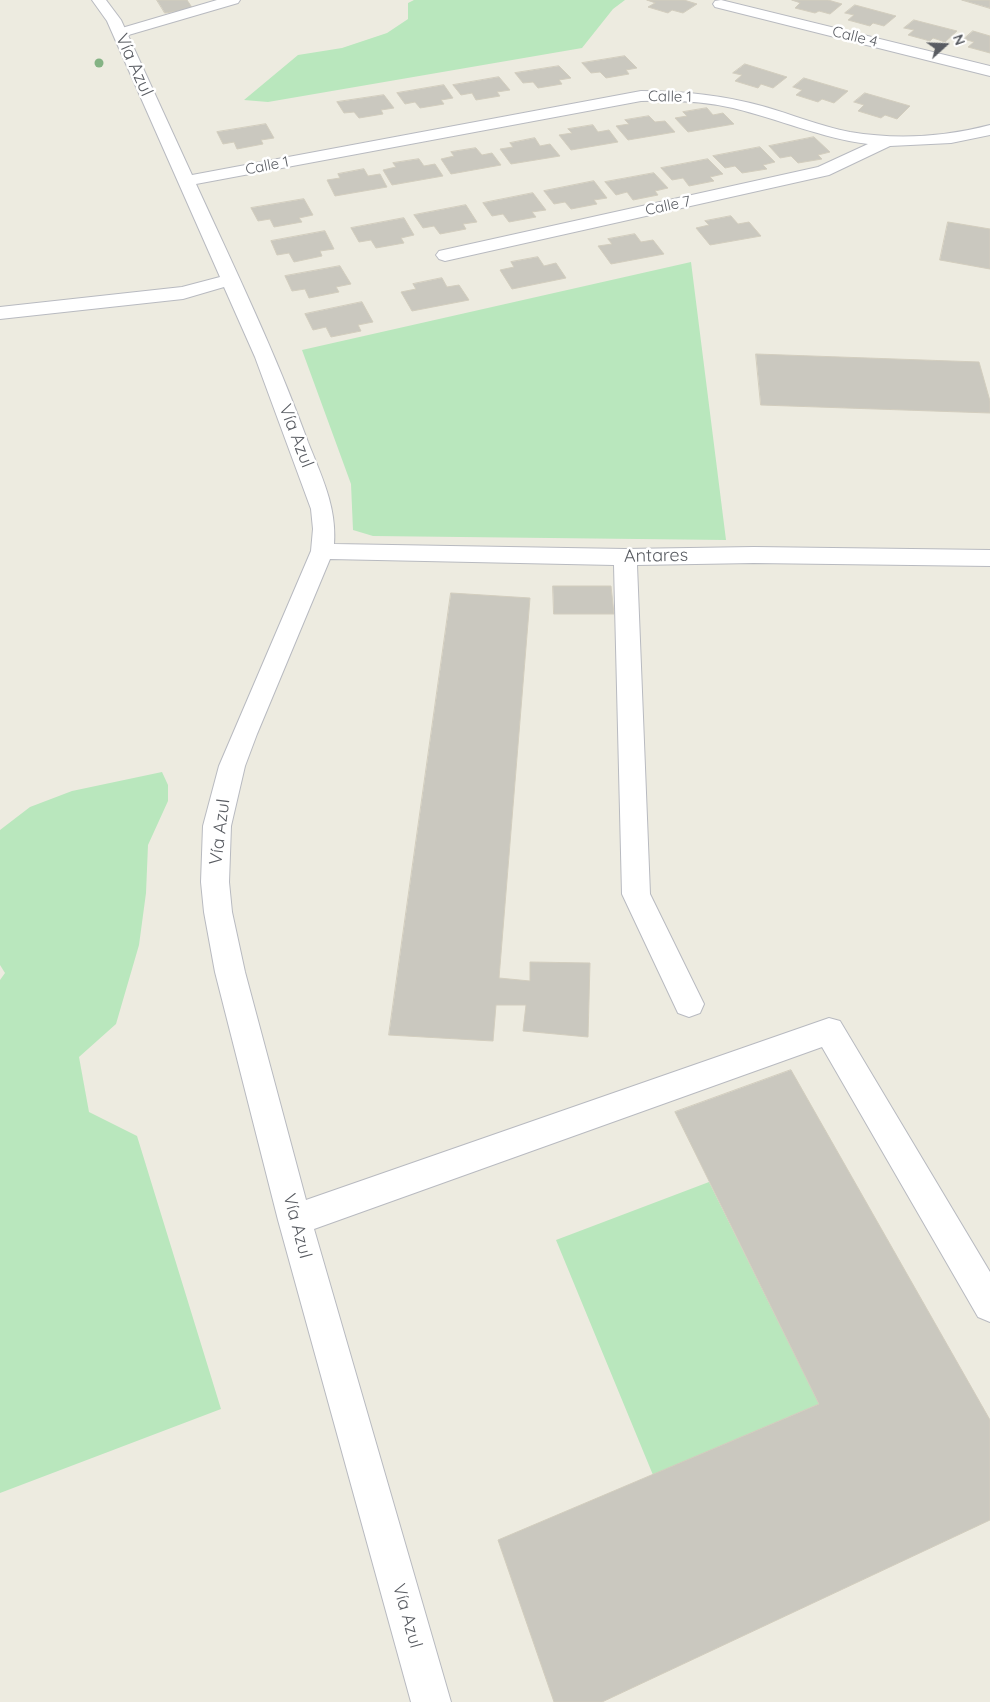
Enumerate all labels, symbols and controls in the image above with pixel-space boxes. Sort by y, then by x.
north arrow [920,20,970,70]
street label: Calle 4 [830,23,880,51]
street label: Vía Azul [111,30,157,100]
text: N [949,32,969,48]
street label: Calle 1 [648,88,692,106]
street label: Calle 1 [244,153,290,179]
street label: Calle 7 [644,192,692,220]
street label: Vía Azul [274,401,318,471]
street label: Antares [624,545,688,567]
street label: Vía Azul [205,798,235,866]
street label: Vía Azul [278,1191,316,1261]
street label: Vía Azul [387,1581,427,1651]

